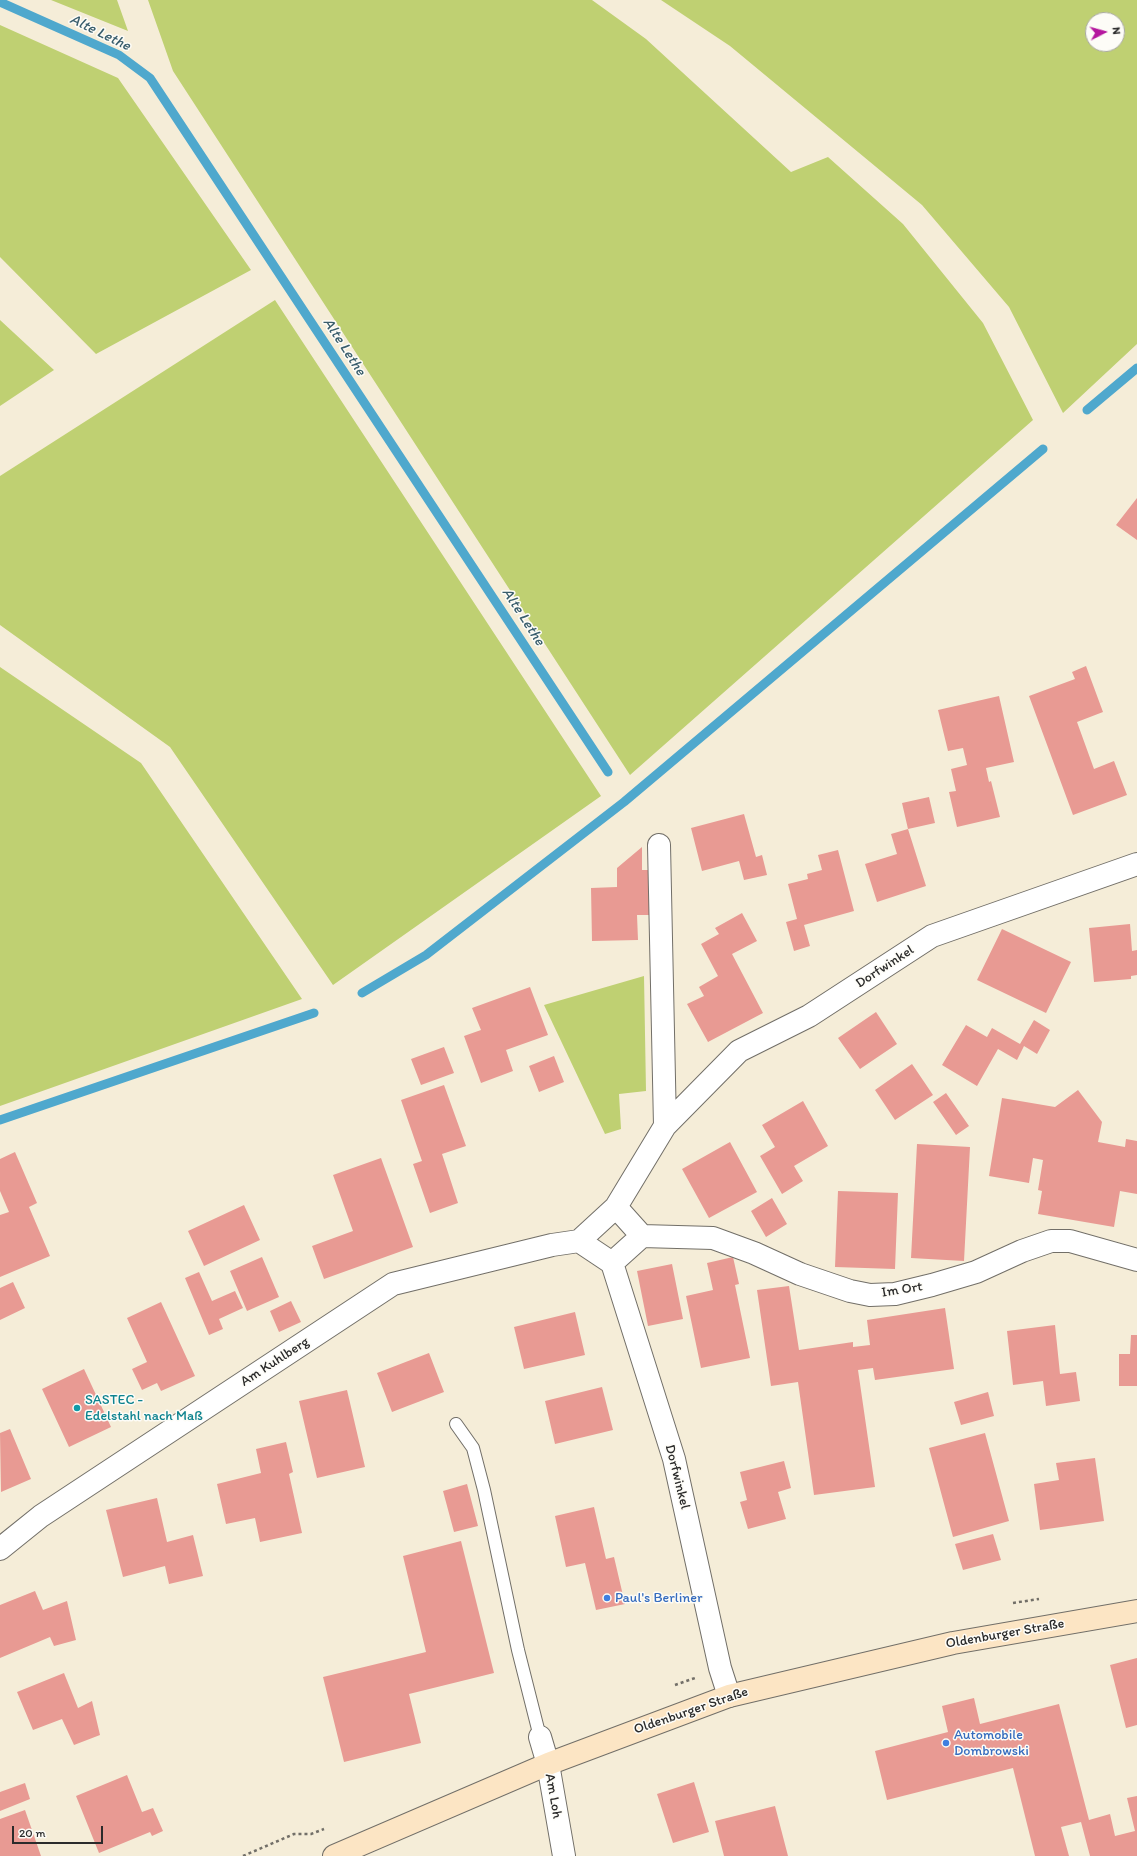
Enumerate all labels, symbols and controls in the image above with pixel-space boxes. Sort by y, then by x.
water label: Alte Lethe [67,11,133,55]
north arrow [1085,12,1125,52]
text: N [1110,26,1123,35]
water label: Alte Lethe [319,315,369,379]
water label: Alte Lethe [498,585,548,649]
street label: Dorfwinkel [853,942,917,992]
street label: Im Ort [880,1278,924,1302]
street label: Am Kuhlberg [238,1334,312,1390]
place label: SASTEC - Edelstahl nach Maß [85,1392,203,1424]
marker: SASTEC - Edelstahl nach Maß [72,1403,82,1413]
street label: Dorfwinkel [661,1443,693,1511]
place label: Paul's Berliner [615,1590,703,1606]
marker: Paul's Berliner [602,1593,612,1603]
street label: Oldenburger Straße [944,1615,1066,1653]
street label: Oldenburger Straße [632,1684,750,1738]
place label: Automobile Dombrowski [954,1727,1029,1760]
marker: Automobile Dombrowski [941,1738,951,1748]
street label: Am Loh [541,1772,565,1820]
scale bar [14,1818,105,1844]
text: 20 m [19,1826,46,1840]

